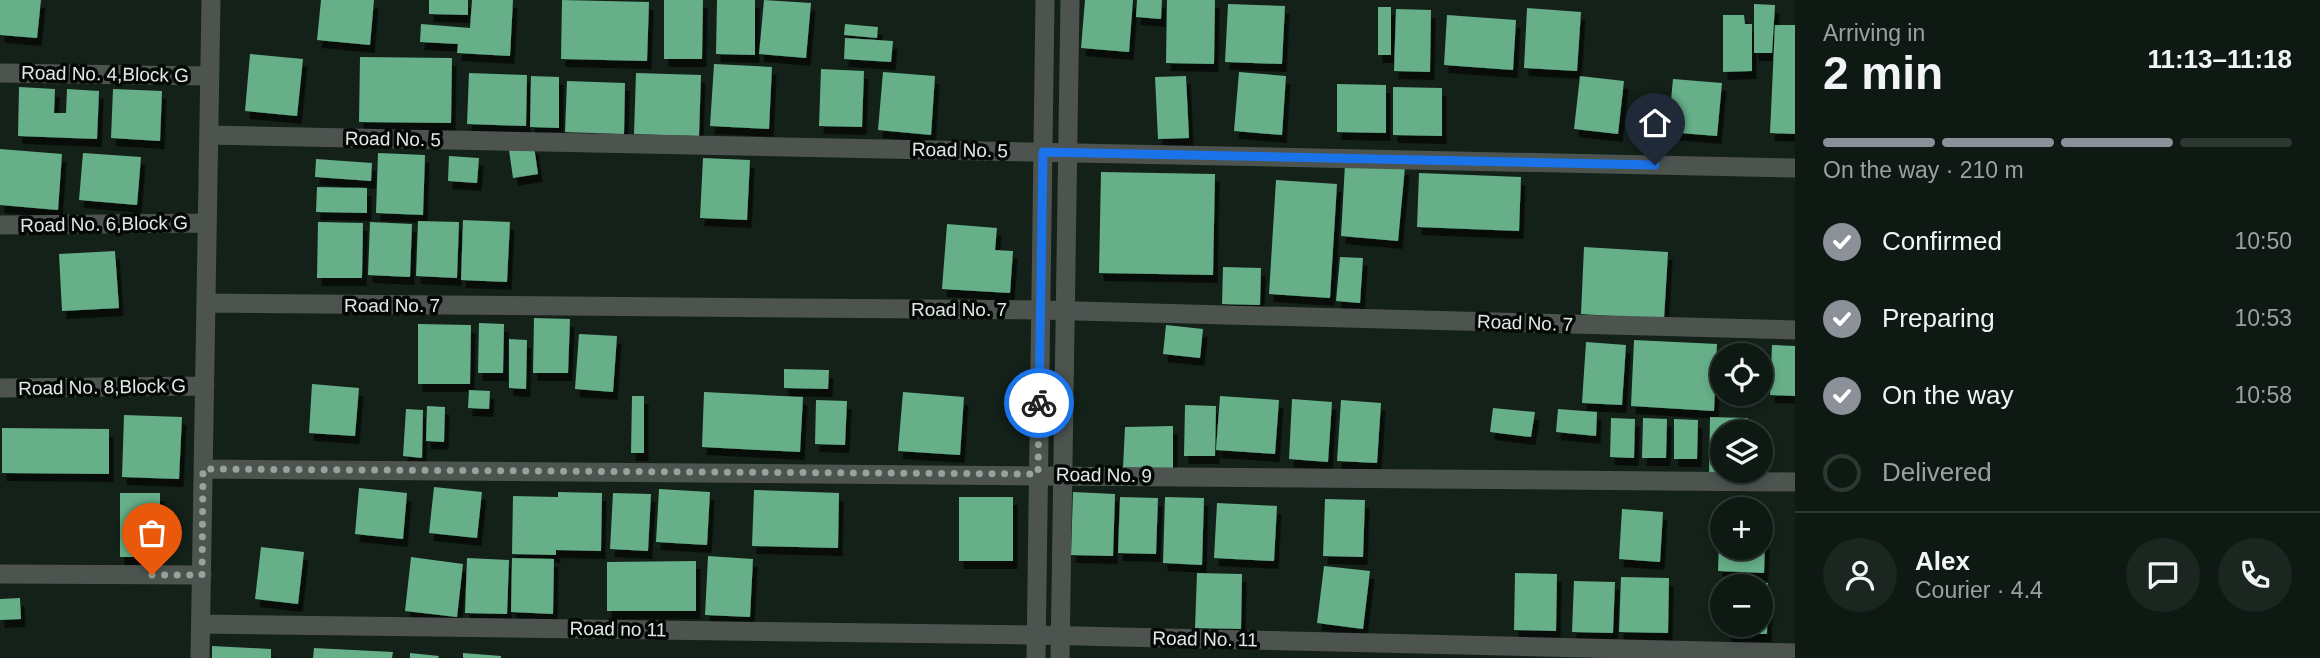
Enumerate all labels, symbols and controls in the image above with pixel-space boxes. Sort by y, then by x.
text: Arriving in [1823,20,1925,46]
text: 11:13–11:18 [2147,44,2292,74]
text: 2 min [1823,47,1943,99]
street label: Road No. 4,Block G [21,62,189,86]
pin [1625,93,1685,165]
icon: home [1636,104,1674,142]
street label: Road No. 5 [345,128,441,150]
street label: Road No. 5 [912,139,1008,161]
text: On the way · 210 m [1823,157,2024,183]
street label: Road No. 6,Block G [20,212,188,236]
icon: check [1823,223,1861,261]
text: Confirmed [1882,226,2002,256]
text: 10:50 [2234,228,2292,254]
street label: Road No. 7 [344,295,440,316]
street label: Road No. 7 [911,299,1007,320]
icon: check [1823,300,1861,338]
text: Preparing [1882,303,1995,333]
text: 10:53 [2234,305,2292,331]
street label: Road No. 7 [1477,311,1573,335]
map controls [1710,343,1773,637]
button: locate [1710,343,1773,406]
courier [1004,368,1074,438]
street label: Road No. 8,Block G [18,375,186,399]
icon: check [1823,377,1861,415]
text: On the way [1882,380,2014,410]
text: 10:58 [2234,382,2292,408]
icon: bike [1020,384,1058,422]
button: layers [1710,420,1773,483]
text: Delivered [1882,457,1992,487]
street label: Road No. 9 [1056,464,1152,486]
button: + [1710,497,1773,560]
pin [122,503,182,575]
icon: bag [133,514,171,552]
button: person [1823,538,1897,612]
button: chat [2126,538,2200,612]
button: phone [2218,538,2292,612]
text: Alex [1915,546,1970,576]
button: − [1710,574,1773,637]
text: Courier · 4.4 [1915,577,2043,603]
street label: Road no 11 [569,618,667,640]
street label: Road No. 11 [1152,628,1258,650]

